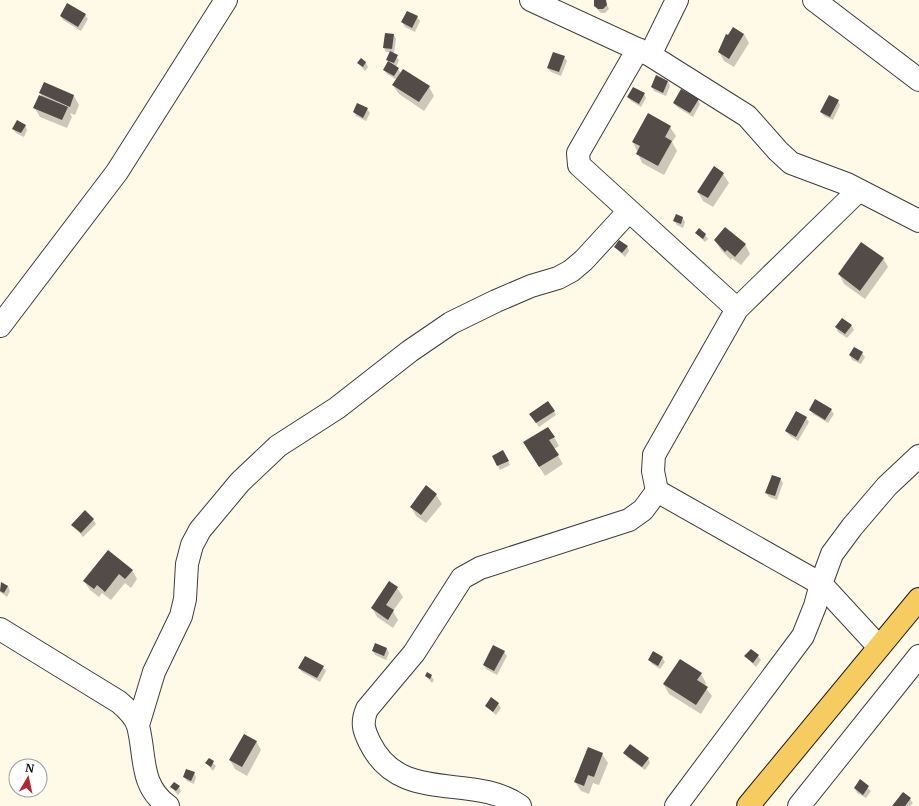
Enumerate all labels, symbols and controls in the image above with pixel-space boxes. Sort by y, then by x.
north arrow [8,758,48,798]
text: N [24,761,35,776]

